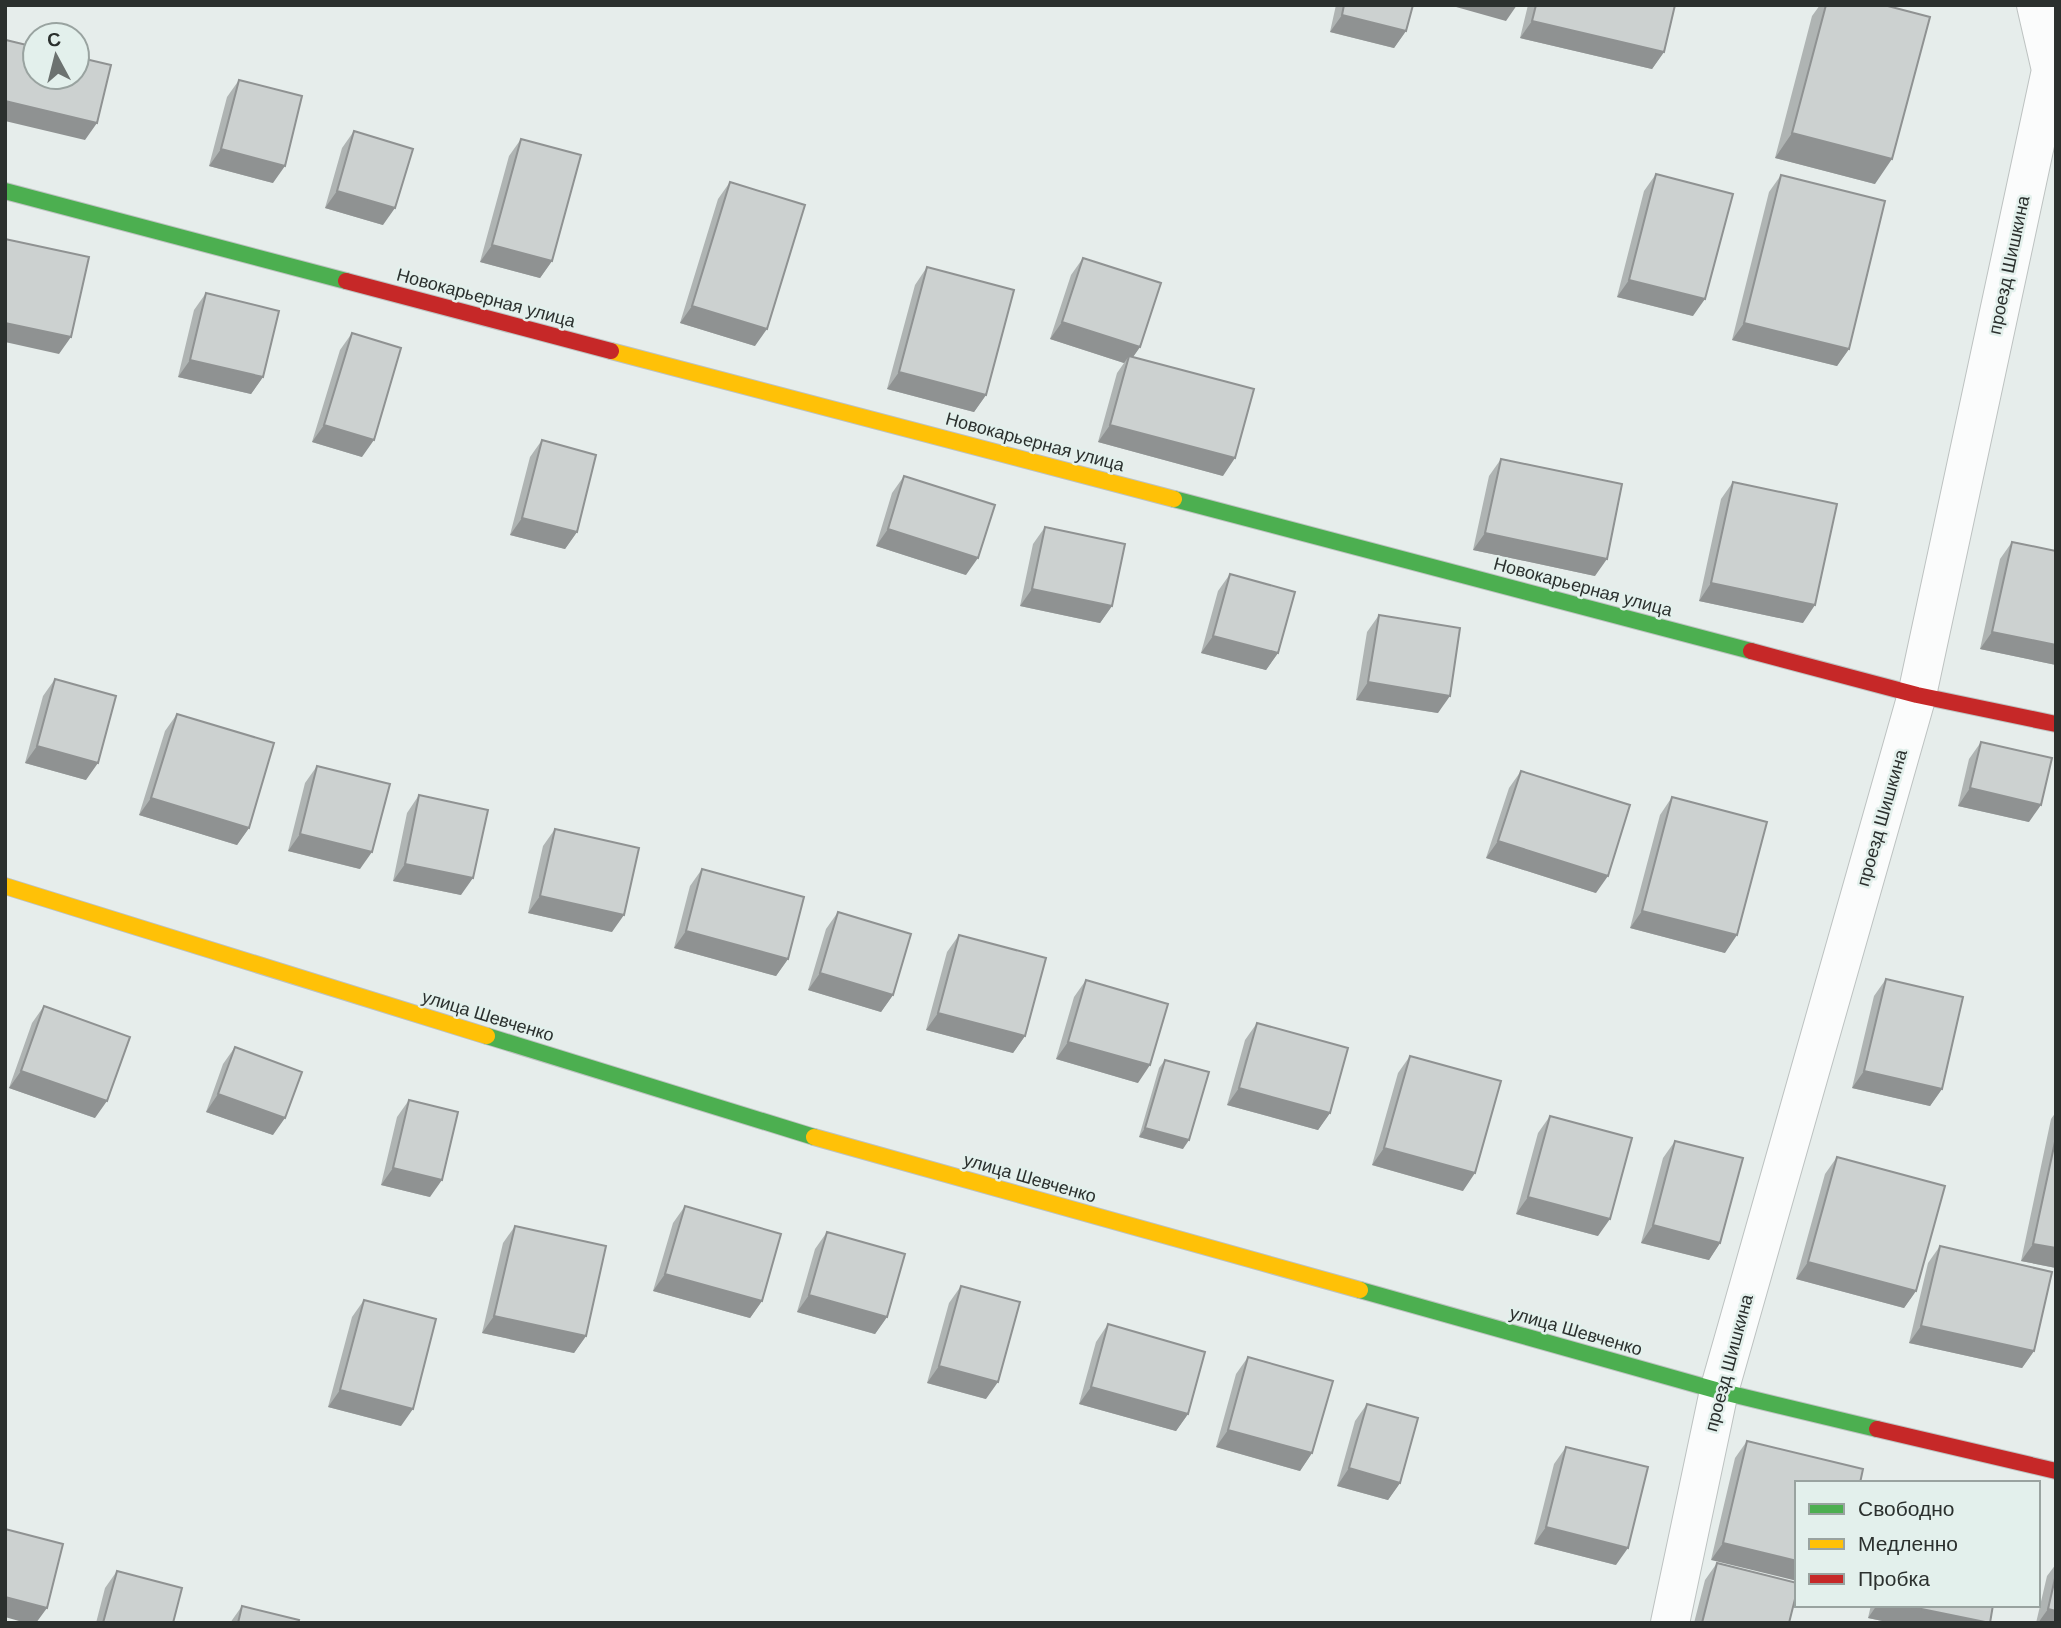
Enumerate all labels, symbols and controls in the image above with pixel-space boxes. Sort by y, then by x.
north arrow [21,21,91,91]
text: С [46,26,63,53]
street label: проезд Шишкина [1983,192,2036,337]
street label: Новокарьерная улица [394,263,579,334]
street label: Новокарьерная улица [943,407,1128,478]
street label: Новокарьерная улица [1491,552,1676,623]
street label: проезд Шишкина [1851,746,1913,889]
street label: улица Шевченко [419,985,557,1047]
street label: улица Шевченко [961,1148,1099,1208]
street label: проезд Шишкина [1699,1291,1759,1434]
street label: улица Шевченко [1507,1301,1645,1361]
legend [1795,1481,2040,1607]
text: Свободно [1858,1495,1955,1523]
text: Медленно [1858,1530,1958,1558]
text: Пробка [1858,1565,1930,1593]

